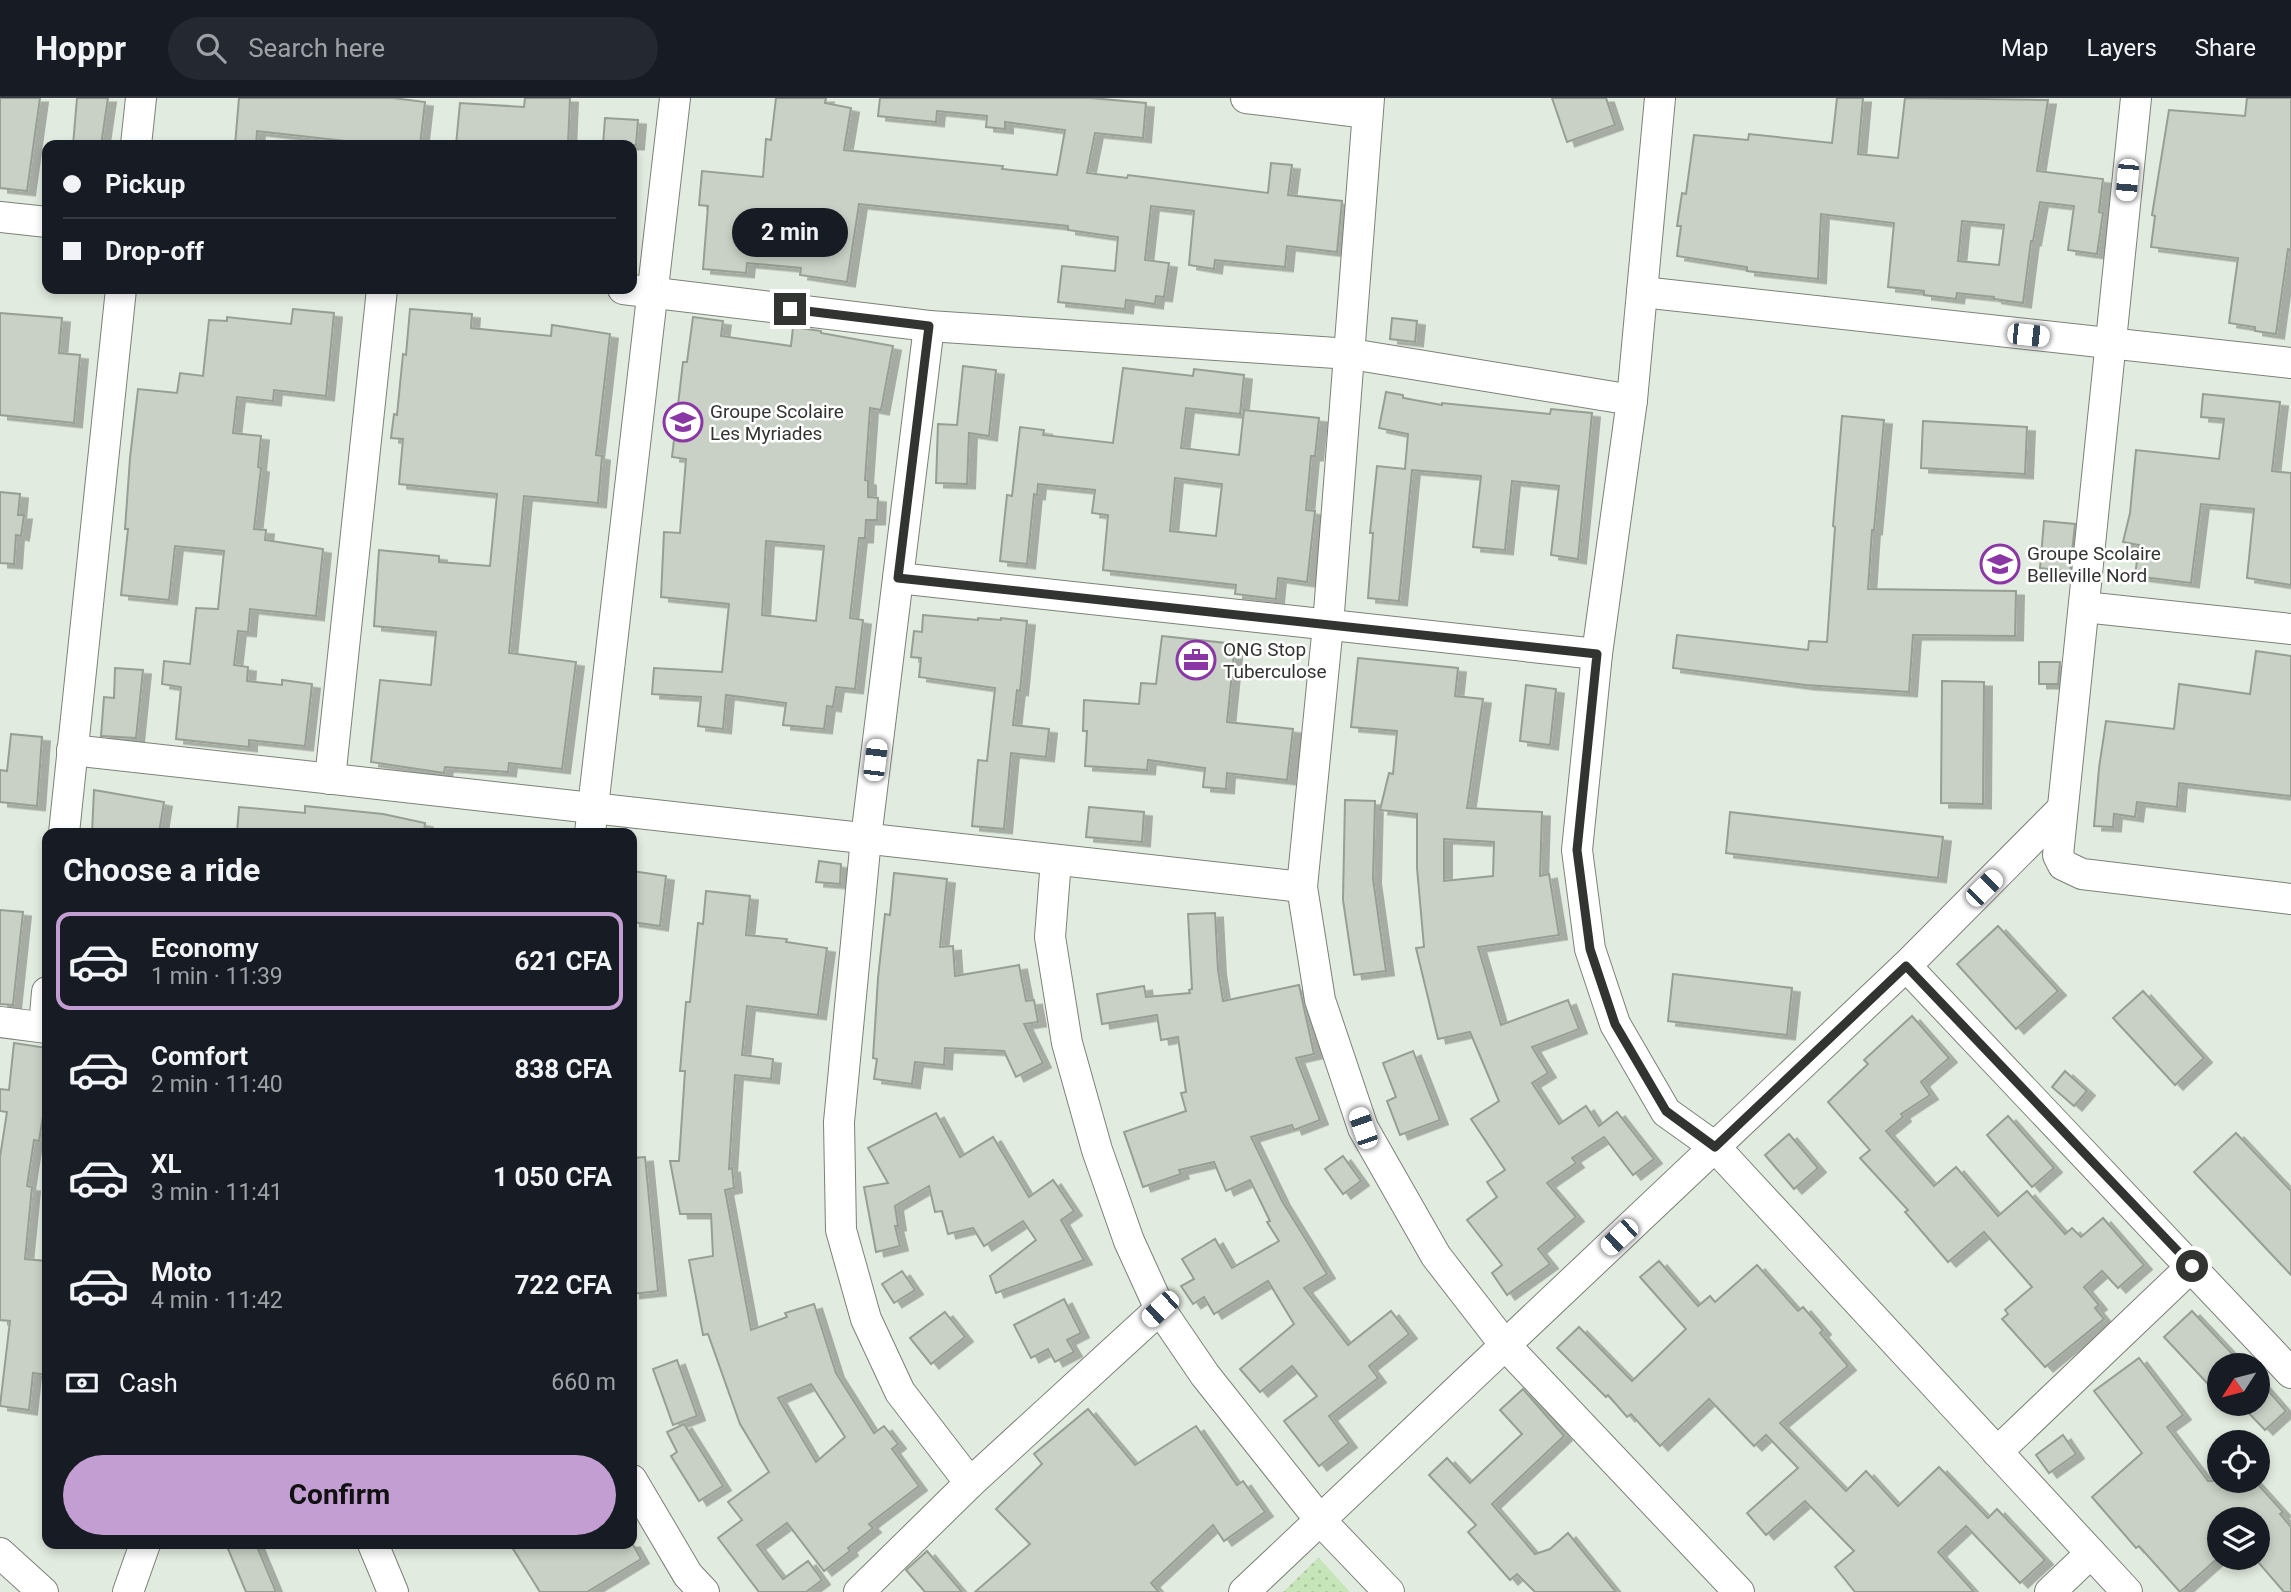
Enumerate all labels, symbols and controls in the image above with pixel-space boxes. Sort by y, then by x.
search box [168,17,658,80]
text: Hoppr [35,29,126,68]
icon: search [192,29,230,67]
text: Search here [248,33,385,63]
text: Map [2001,34,2049,62]
text: Layers [2087,34,2157,62]
text: Share [2195,34,2256,62]
car [2115,158,2140,202]
text: Pickup [105,169,185,199]
callout: 2 min [732,208,848,256]
text: 2 min [761,219,819,246]
text: Drop-off [105,236,204,266]
route end [774,293,806,325]
car [2007,322,2050,348]
place label: Groupe Scolaire Les Myriades [710,400,844,445]
school or university icon: Groupe Scolaire Les Myriades [662,401,704,443]
place label: Groupe Scolaire Belleville Nord [2027,542,2161,587]
school or university icon: Groupe Scolaire Belleville Nord [1979,543,2021,585]
place label: ONG Stop Tuberculose [1223,638,1327,683]
office icon: ONG Stop Tuberculose [1175,639,1217,681]
car [863,738,888,782]
text: Choose a ride [63,851,260,889]
car [1962,866,2007,910]
icon: car [67,930,130,993]
text: Economy [151,933,258,963]
text: 621 CFA [514,946,612,976]
text: 1 min · 11:39 [151,963,283,990]
icon: car [67,1038,130,1101]
text: Comfort [151,1041,248,1071]
text: 838 CFA [514,1054,612,1084]
text: 2 min · 11:40 [151,1071,283,1098]
car [1347,1105,1380,1151]
icon: car [67,1146,130,1209]
text: XL [151,1149,182,1179]
text: 1 050 CFA [493,1162,612,1192]
text: 3 min · 11:41 [151,1179,283,1206]
car [1597,1215,1642,1259]
route start [2176,1250,2208,1282]
icon: car [67,1254,130,1317]
text: Moto [151,1257,212,1287]
text: 722 CFA [514,1270,612,1300]
text: 4 min · 11:42 [151,1287,283,1314]
car [1138,1287,1183,1331]
north arrow [2207,1353,2270,1416]
map controls [2207,1353,2270,1570]
icon: cash [63,1364,101,1402]
text: Cash [119,1368,178,1398]
text: 660 m [551,1369,616,1396]
button: locate [2207,1430,2270,1493]
button: Confirm [63,1455,616,1535]
button: layers [2207,1507,2270,1570]

